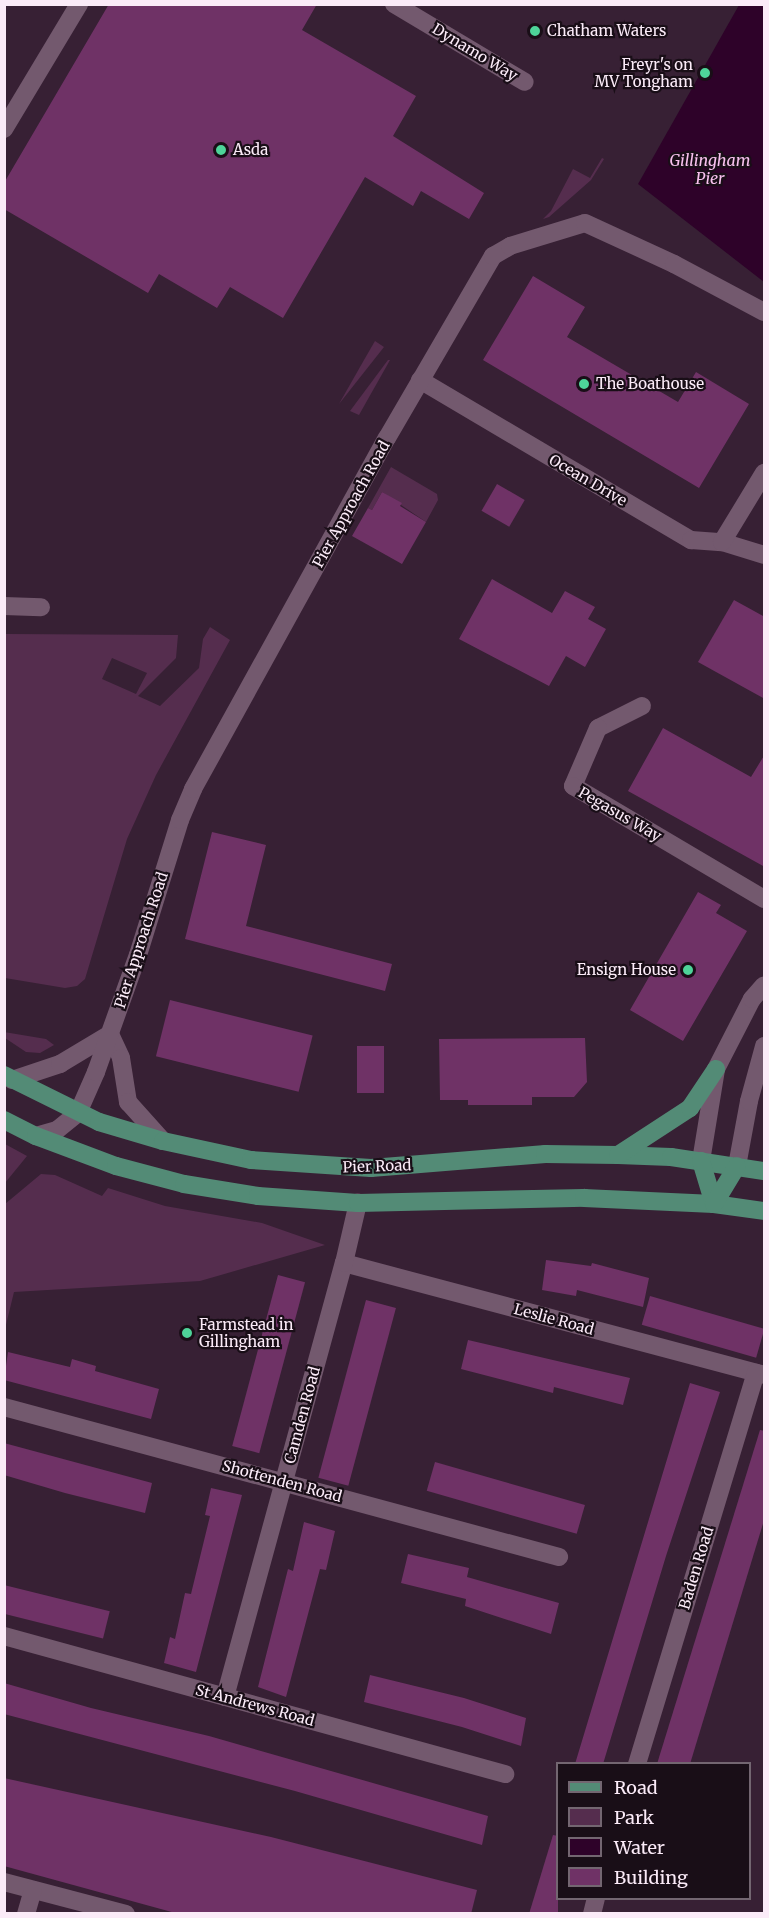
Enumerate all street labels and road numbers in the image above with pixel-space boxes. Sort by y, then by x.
street label: Dynamo Way [429,19,521,85]
street label: Pier Approach Road [309,438,393,570]
street label: Ocean Drive [546,450,630,510]
street label: Pegasus Way [575,783,665,845]
street label: Pier Approach Road [111,870,171,1010]
street label: Pier Road [342,1156,412,1176]
street label: Leslie Road [512,1300,596,1338]
street label: Camden Road [280,1365,324,1465]
street label: Shottenden Road [220,1456,344,1506]
street label: Baden Road [675,1525,717,1611]
street label: St Andrews Road [194,1680,316,1730]

